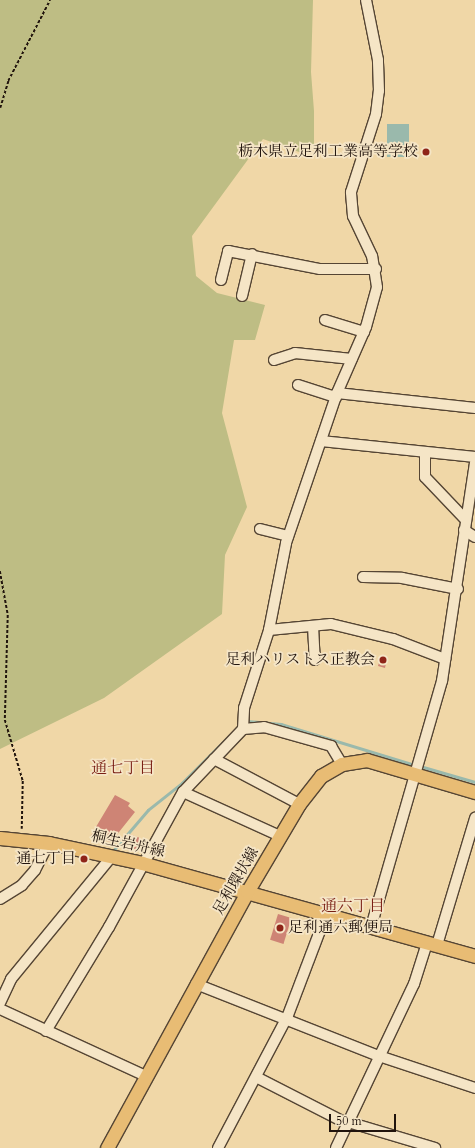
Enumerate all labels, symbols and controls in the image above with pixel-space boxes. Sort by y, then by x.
place label: 栃木県立足利工業高等学校 [238,143,418,161]
marker: 栃木県立足利工業高等学校 [421,147,431,157]
place label: 足利ハリストス正教会 [225,651,375,669]
marker: 足利ハリストス正教会 [378,655,388,665]
district label: 通七丁目 [91,758,155,778]
street label: 桐生岩舟線 [89,827,167,861]
street label: 足利環状線 [209,844,263,918]
place label: 通七丁目 [16,850,76,868]
marker: 通七丁目 [79,854,89,864]
district label: 通六丁目 [321,896,385,916]
place label: 足利通六郵便局 [288,919,393,937]
marker: 足利通六郵便局 [275,923,285,933]
scale bar [331,1106,398,1132]
text: 50 m [336,1113,362,1129]

